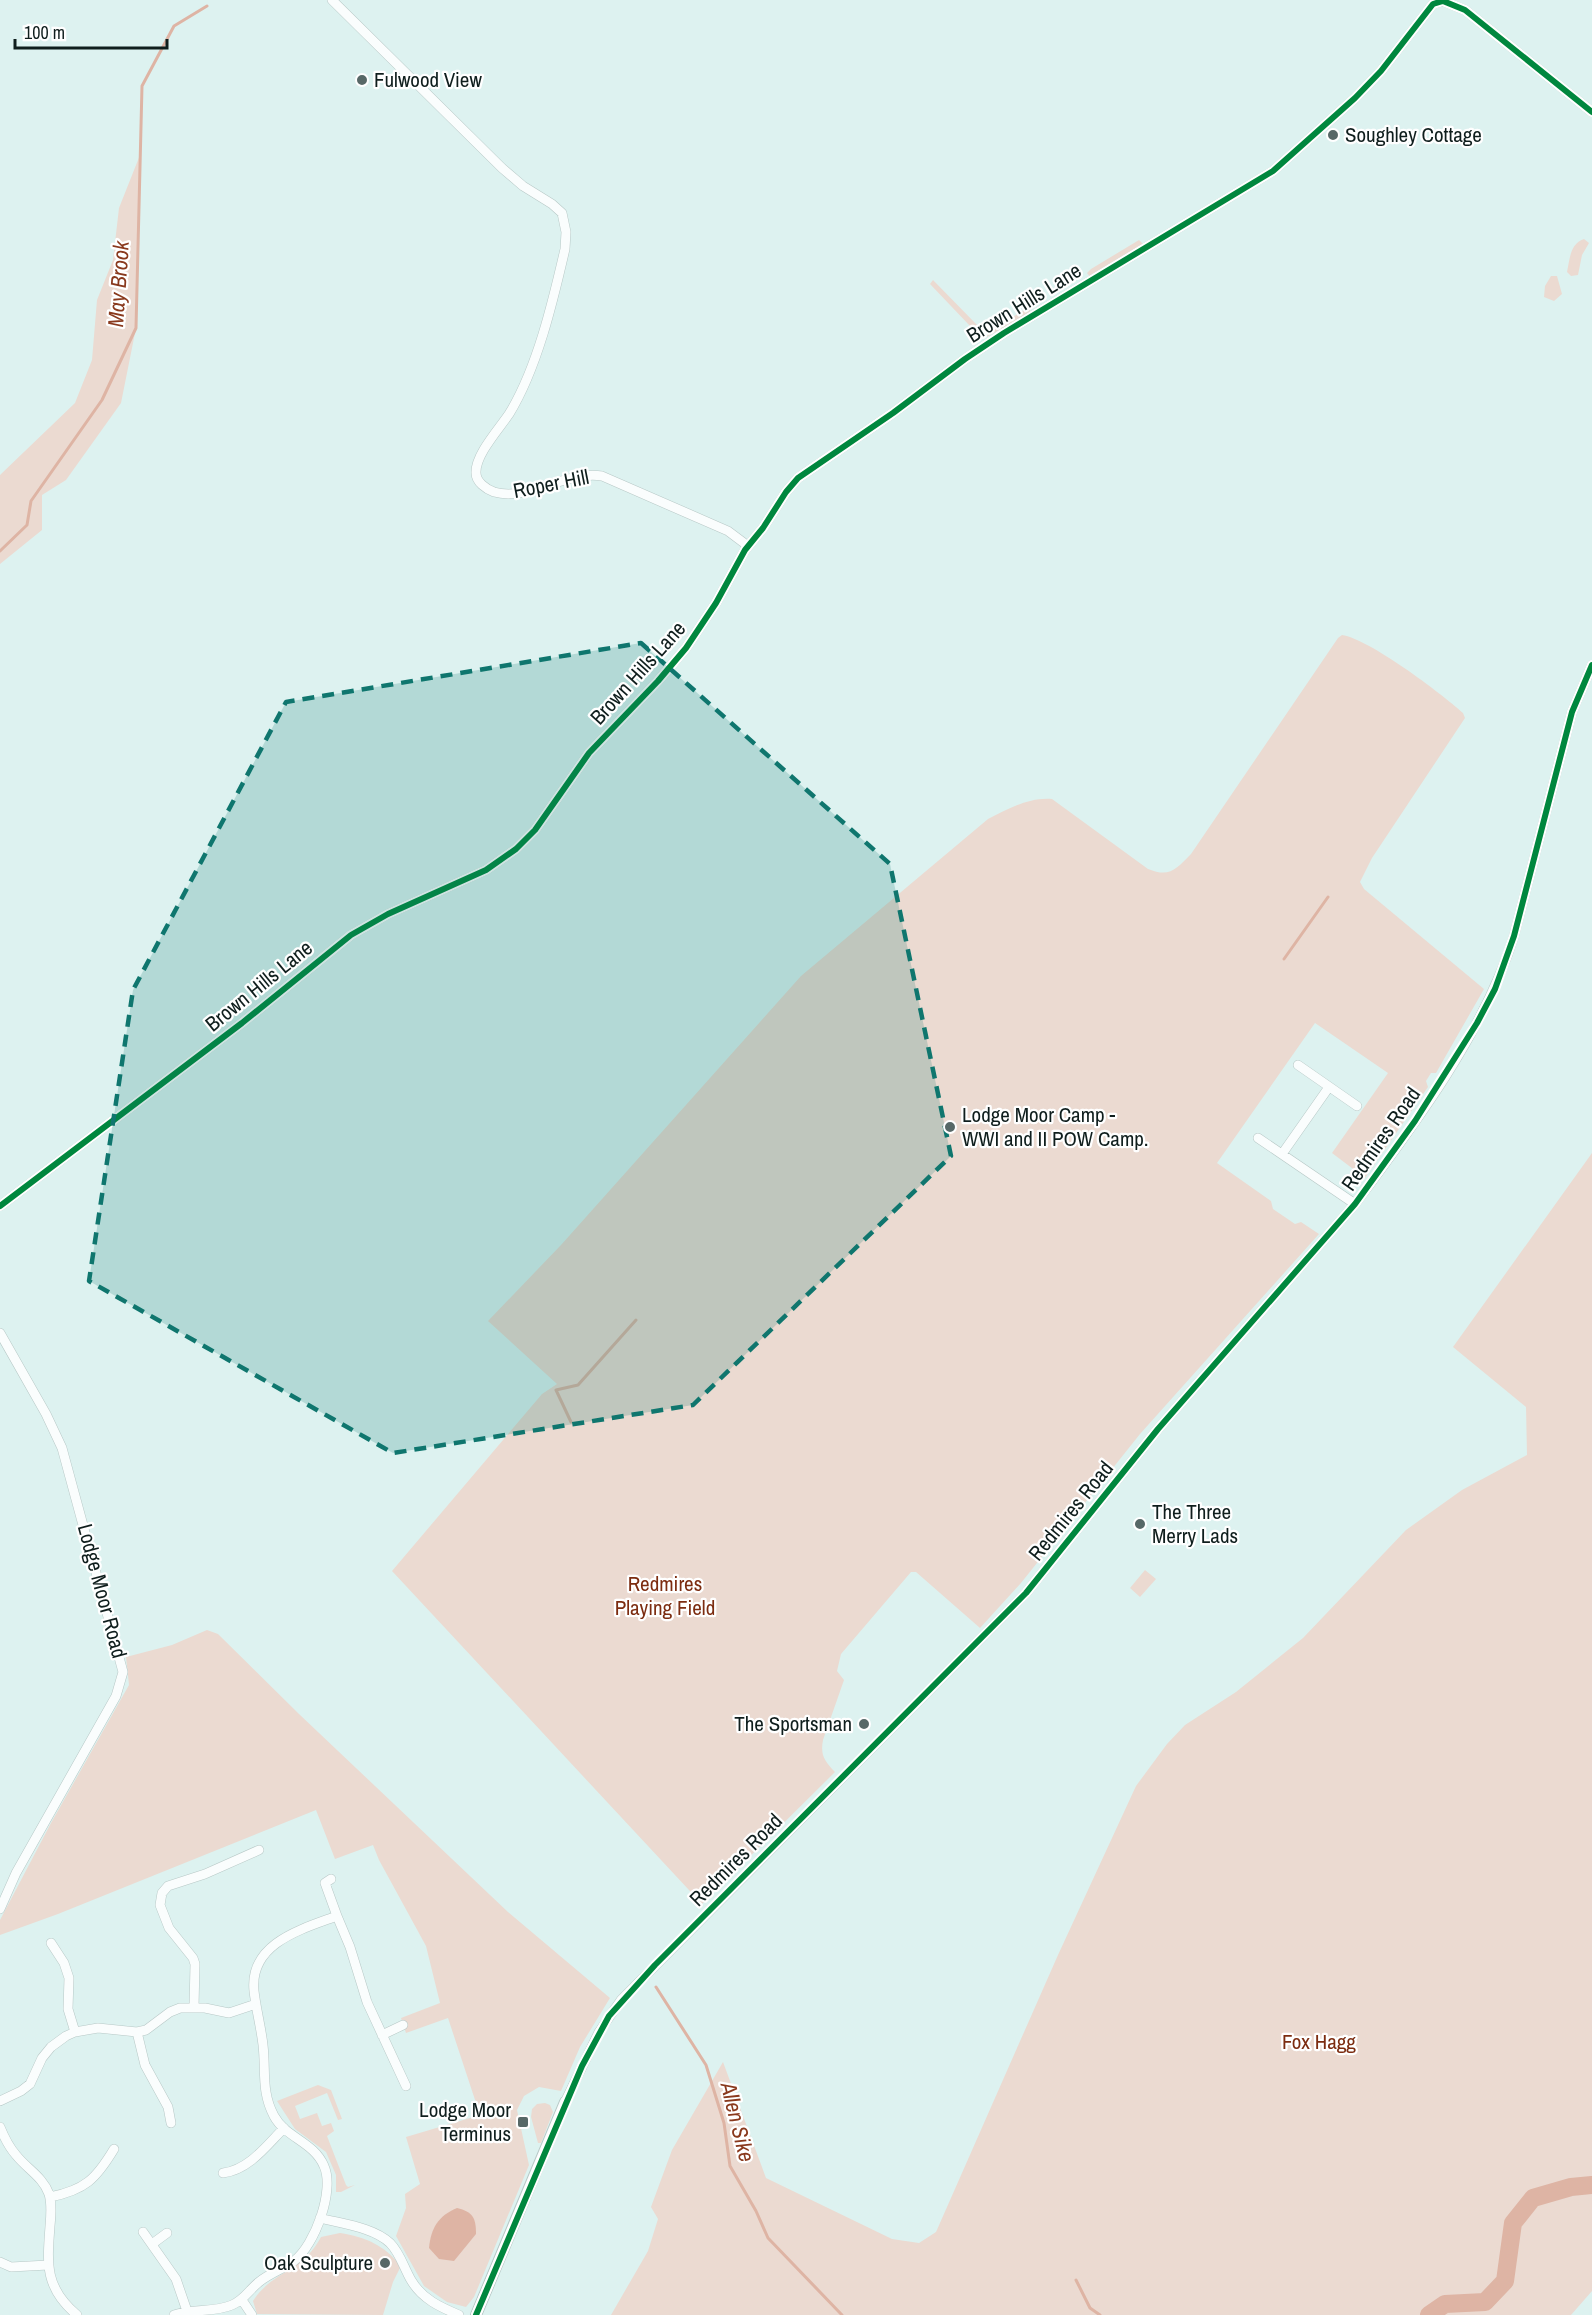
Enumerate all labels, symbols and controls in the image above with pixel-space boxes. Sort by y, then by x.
scale bar [15,12,166,50]
text: 100 m [24,20,65,45]
place label: Fulwood View [374,65,482,94]
marker: Fulwood View [355,73,369,87]
place label: Soughley Cottage [1345,120,1482,149]
marker: Soughley Cottage [1326,128,1340,142]
water label: May Brook [100,239,136,328]
street label: Brown Hills Lane [961,256,1087,349]
street label: Roper Hill [511,462,591,505]
street label: Brown Hills Lane [583,615,692,731]
street label: Brown Hills Lane [199,933,318,1038]
street label: Redmires Road [1334,1081,1427,1196]
place label: Lodge Moor Camp - WWI and II POW Camp. [962,1100,1149,1153]
marker: Lodge Moor Camp - WWI and II POW Camp. [943,1120,957,1134]
street label: Redmires Road [1021,1455,1120,1567]
place label: The Three Merry Lads [1152,1497,1238,1550]
marker: The Three Merry Lads [1133,1517,1147,1531]
street label: Lodge Moor Road [71,1521,134,1661]
park label: Redmires Playing Field [615,1569,715,1622]
place label: The Sportsman [734,1709,852,1738]
marker: The Sportsman [857,1717,871,1731]
street label: Redmires Road [683,1807,789,1913]
park label: Fox Hagg [1282,2027,1356,2056]
water label: Allen Sike [713,2078,762,2165]
place label: Lodge Moor Terminus [419,2095,511,2148]
marker: Lodge Moor Terminus [516,2115,530,2129]
place label: Oak Sculpture [264,2248,373,2277]
marker: Oak Sculpture [378,2256,392,2270]

